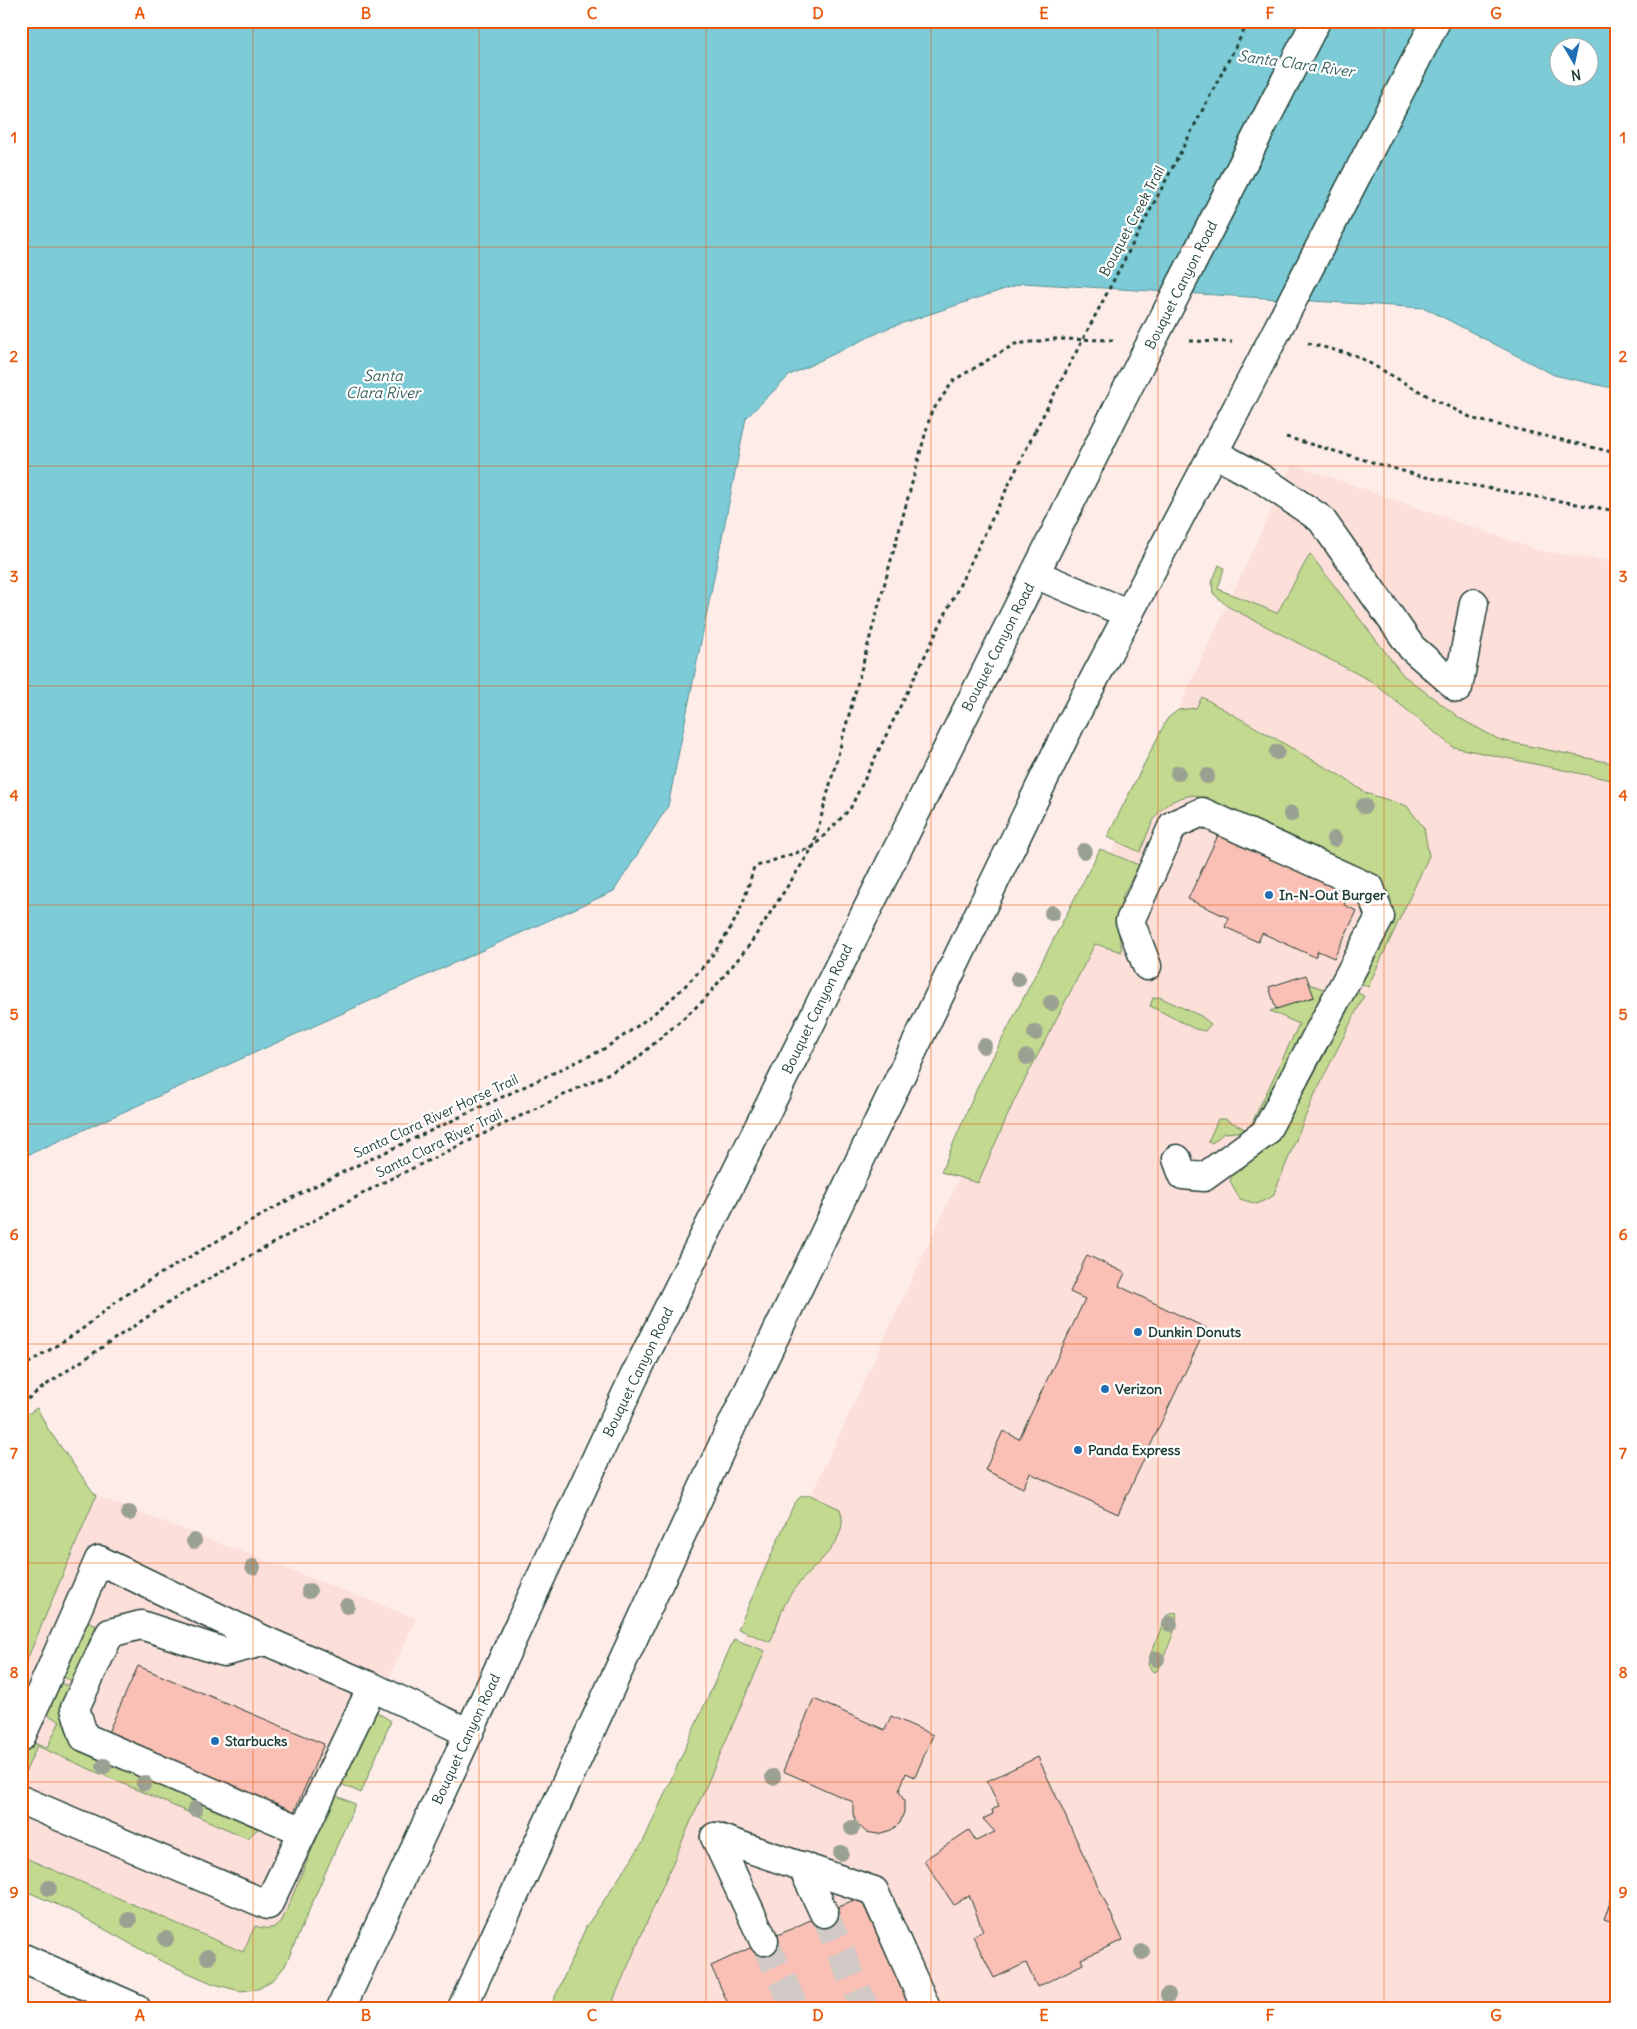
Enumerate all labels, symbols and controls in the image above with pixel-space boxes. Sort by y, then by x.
text: A [135,3,145,23]
text: B [361,3,372,23]
text: C [587,3,598,23]
text: D [812,3,824,23]
text: E [1039,3,1049,23]
text: F [1265,3,1275,23]
text: G [1490,3,1502,23]
north arrow [1550,38,1600,88]
water label: Santa Clara River [1237,46,1357,81]
text: N [1570,65,1582,84]
text: 1 [11,127,17,147]
text: 1 [1620,127,1626,147]
street label: Bouquet Creek Trail [1095,163,1169,279]
street label: Bouquet Canyon Road [1141,218,1221,352]
text: 2 [10,346,19,366]
text: 2 [1619,346,1628,366]
water label: Santa Clara River [346,366,422,402]
text: 3 [9,566,19,586]
text: 3 [1618,566,1628,586]
street label: Bouquet Canyon Road [958,580,1038,714]
text: 4 [9,785,19,805]
text: 4 [1618,785,1628,805]
place label: In-N-Out Burger [1279,886,1386,904]
marker: In-N-Out Burger [1263,889,1275,901]
street label: Bouquet Canyon Road [778,941,856,1077]
text: 5 [9,1004,19,1024]
text: 5 [1618,1004,1628,1024]
street label: Santa Clara River Horse Trail [351,1070,521,1162]
street label: Santa Clara River Trail [373,1105,505,1181]
text: 6 [9,1224,19,1244]
text: 6 [1618,1224,1628,1244]
street label: Bouquet Canyon Road [599,1304,677,1440]
place label: Dunkin Donuts [1148,1323,1242,1341]
marker: Dunkin Donuts [1132,1326,1144,1338]
place label: Verizon [1115,1380,1162,1398]
marker: Verizon [1099,1383,1111,1395]
place label: Panda Express [1088,1441,1181,1459]
text: 7 [10,1443,18,1463]
text: 7 [1619,1443,1627,1463]
marker: Panda Express [1072,1444,1084,1456]
text: 8 [9,1662,19,1682]
text: 8 [1618,1662,1628,1682]
street label: Bouquet Canyon Road [428,1671,504,1807]
place label: Starbucks [225,1732,288,1750]
marker: Starbucks [209,1735,221,1747]
text: 9 [9,1882,19,1902]
text: 9 [1618,1882,1628,1902]
text: A [135,2005,145,2025]
text: B [361,2005,372,2025]
text: C [587,2005,598,2025]
text: D [812,2005,824,2025]
text: E [1039,2005,1049,2025]
text: F [1265,2005,1275,2025]
text: G [1490,2005,1502,2025]

